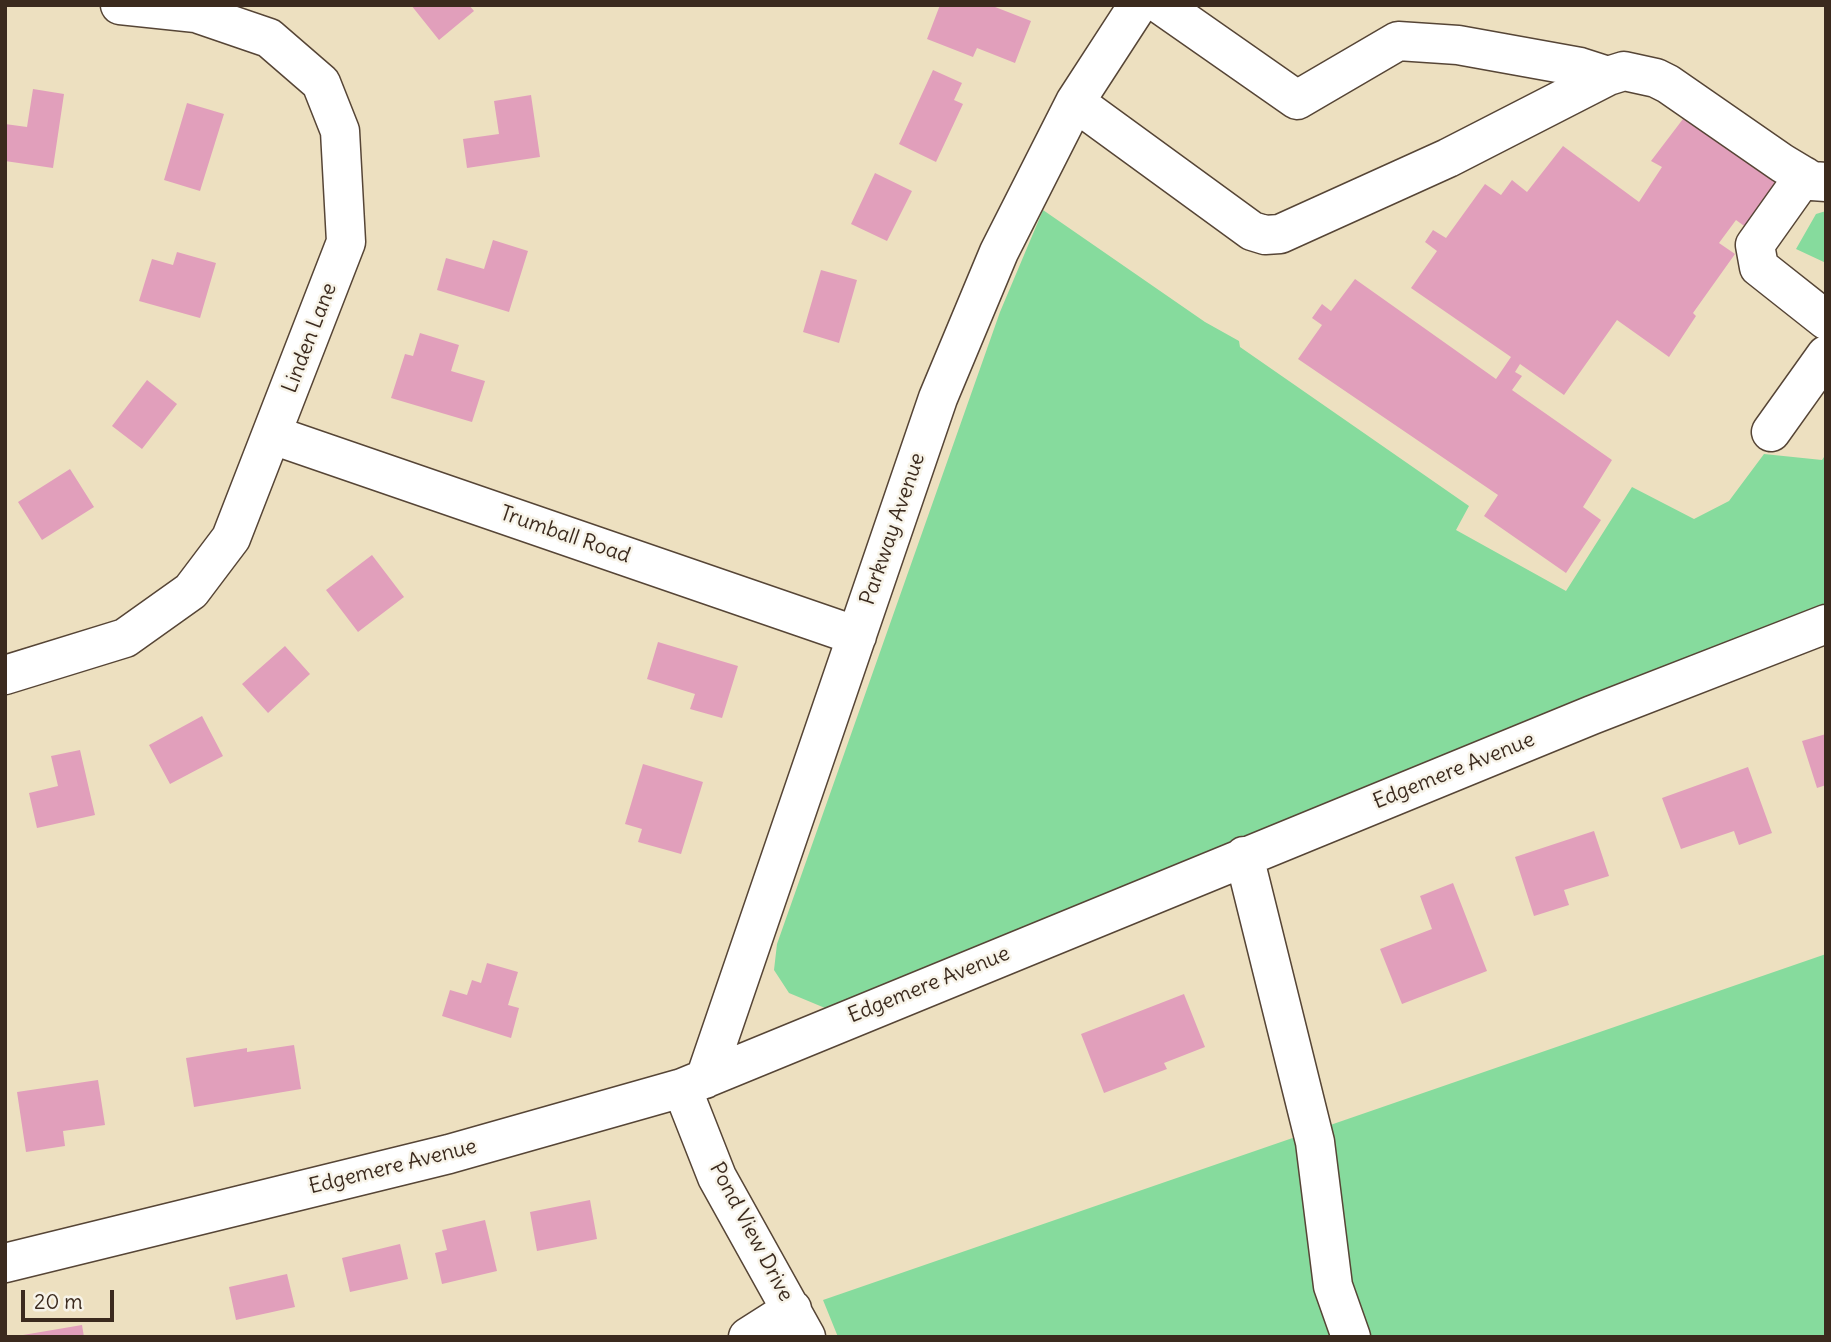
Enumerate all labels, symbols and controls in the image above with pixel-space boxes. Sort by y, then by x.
street label: Linden Lane [277,279,343,397]
street label: Parkway Avenue [855,450,931,608]
street label: Trumball Road [497,501,633,569]
street label: Edgemere Avenue [1370,727,1538,815]
street label: Edgemere Avenue [845,941,1013,1029]
street label: Edgemere Avenue [307,1134,479,1200]
street label: Pond View Drive [704,1158,798,1306]
scale bar [24,1276,117,1320]
text: 20 m [34,1288,83,1315]

